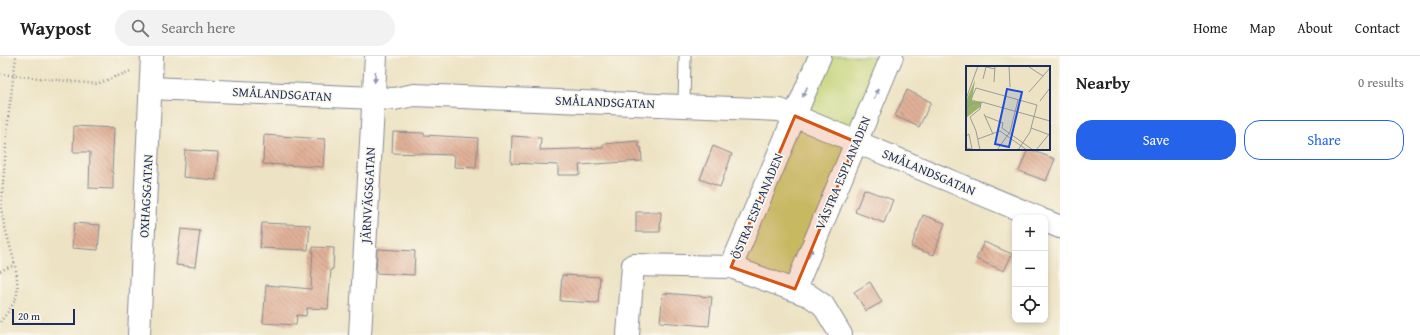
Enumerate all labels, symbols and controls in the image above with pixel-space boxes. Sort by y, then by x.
search box [115,10,395,46]
text: Waypost [20,14,91,42]
icon: search [129,17,151,39]
text: Search here [161,17,235,38]
text: Home [1193,18,1228,38]
text: Map [1250,18,1275,38]
text: About [1297,18,1333,38]
text: Contact [1355,18,1400,38]
inset map [966,66,1050,150]
text: Nearby [1076,70,1130,95]
one-way arrow [372,71,379,83]
text: 0 results [1358,73,1404,92]
street label: SMÅLANDSGATAN [232,82,333,106]
one-way arrow [801,86,808,98]
one-way arrow [873,88,879,100]
street label: SMÅLANDSGATAN [555,91,656,113]
street label: VÄSTRA ESPLANADEN [810,113,876,233]
button: Save [1076,120,1236,160]
button: Share [1244,120,1404,160]
street label: SMÅLANDSGATAN [879,144,979,200]
street label: JÄRNVÄGSGATAN [356,146,380,246]
street label: ÖSTRA ESPLANADEN [726,150,788,262]
street label: OXHAGSGATAN [134,153,158,238]
map controls [1012,215,1048,323]
button: + [1012,215,1048,251]
one-way arrow [807,248,813,259]
button: − [1012,251,1048,287]
button: locate [1012,287,1048,323]
scale bar [12,307,75,326]
text: 20 m [18,308,40,324]

